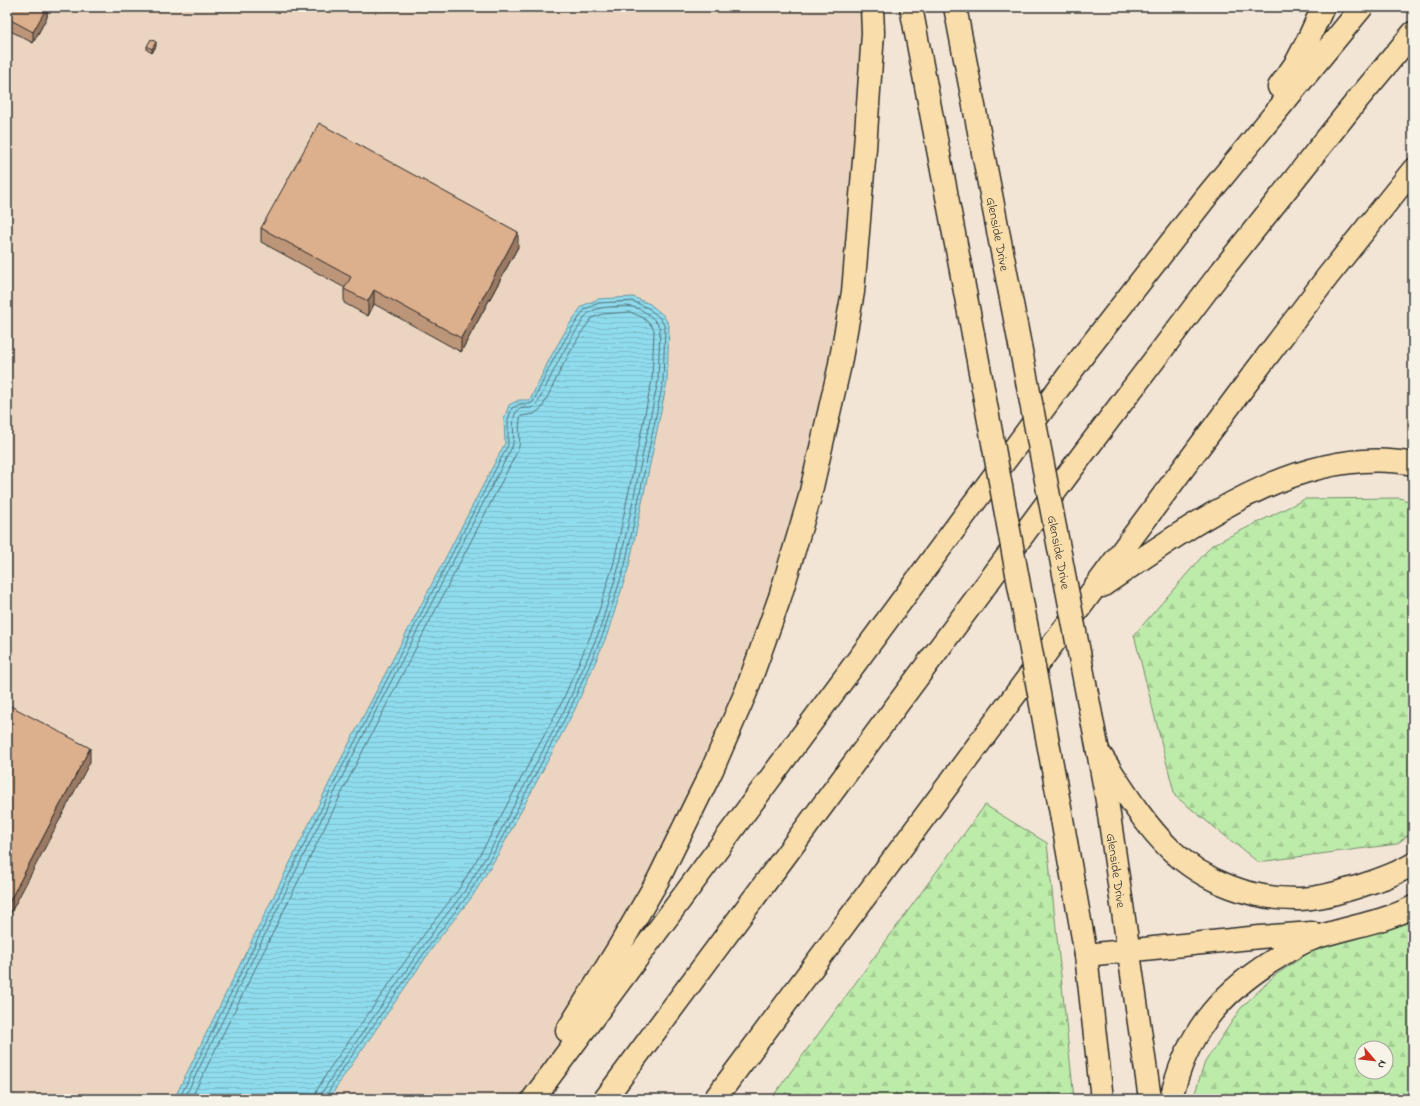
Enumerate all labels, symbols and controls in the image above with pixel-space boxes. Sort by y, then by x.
street label: Glenside Drive [981,195,1014,273]
street label: Glenside Drive [1042,514,1075,591]
street label: Glenside Drive [1101,832,1130,909]
north arrow [1354,1040,1394,1080]
text: N [1373,1057,1391,1071]

